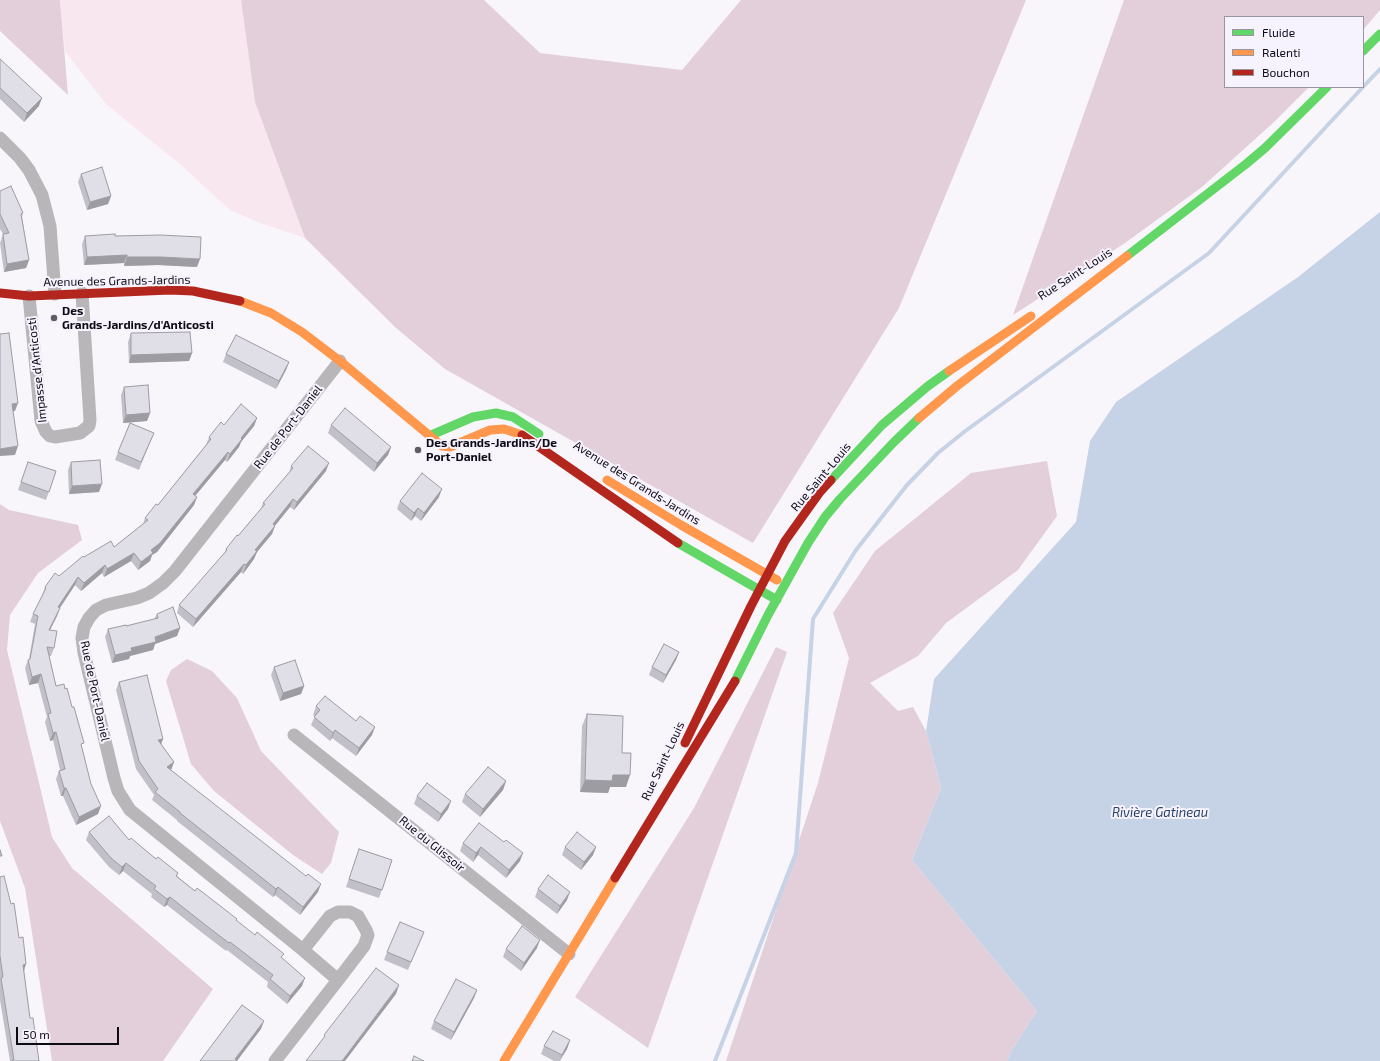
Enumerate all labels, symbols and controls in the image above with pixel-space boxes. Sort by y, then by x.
legend [1224,16,1364,88]
text: Fluide [1262,25,1295,39]
text: Ralenti [1262,45,1301,59]
text: Bouchon [1262,65,1310,79]
street label: Rue Saint-Louis [1035,245,1115,303]
street label: Avenue des Grands-Jardins [43,273,191,289]
place label: Des Grands-Jardins/d'Anticosti [62,304,214,332]
marker: Des Grands-Jardins/d'Anticosti [49,313,59,323]
street label: Impasse d'Anticosti [24,317,50,423]
street label: Rue de Port-Daniel [251,382,325,472]
place label: Des Grands-Jardins/De Port-Daniel [426,436,557,464]
street label: Avenue des Grands-Jardins [571,438,703,528]
street label: Rue Saint-Louis [788,440,854,514]
marker: Des Grands-Jardins/De Port-Daniel [413,445,423,455]
street label: Rue de Port-Daniel [77,639,113,743]
street label: Rue Saint-Louis [638,719,688,803]
water label: Rivière Gatineau [1112,805,1208,821]
street label: Rue du Glissoir [396,813,468,875]
scale bar [18,1019,121,1045]
text: 50 m [23,1027,50,1041]

